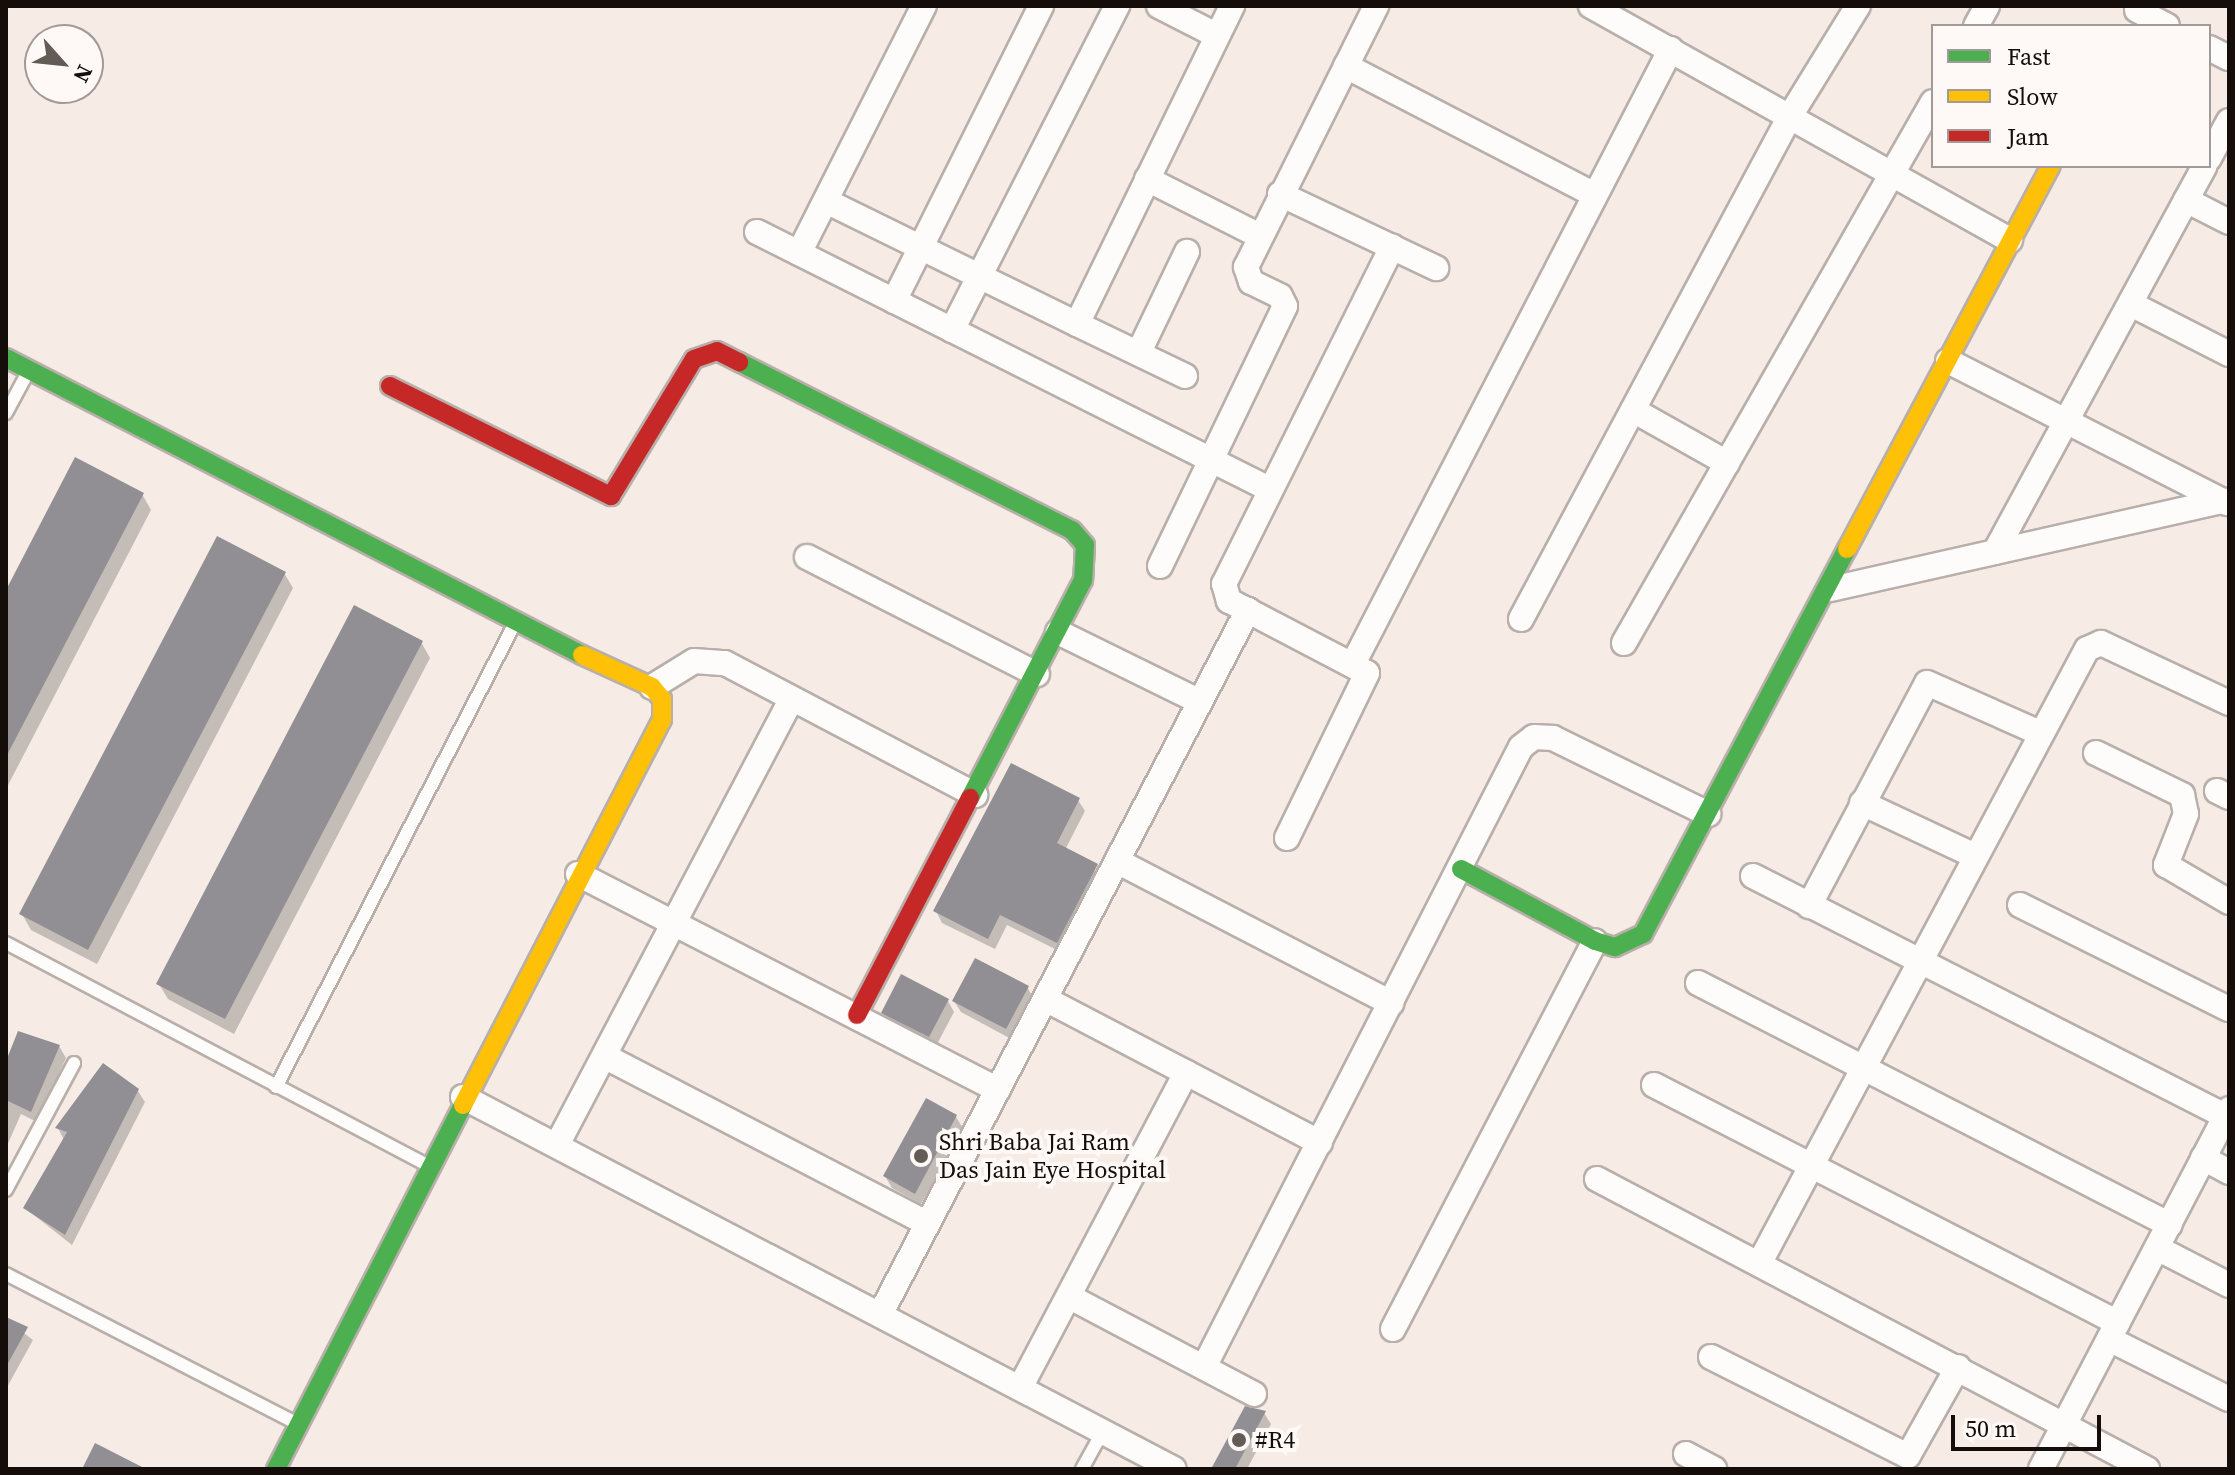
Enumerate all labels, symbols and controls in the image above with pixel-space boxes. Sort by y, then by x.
north arrow [24,24,104,104]
legend [1931,24,2211,168]
text: Fast [2007,40,2050,73]
text: N [67,60,101,88]
text: Slow [2007,80,2058,113]
text: Jam [2007,120,2049,153]
place label: Shri Baba Jai Ram Das Jain Eye Hospital [939,1128,1166,1184]
marker: Shri Baba Jai Ram Das Jain Eye Hospital [910,1145,932,1167]
scale bar [1955,1399,2105,1449]
text: 50 m [1965,1412,2016,1445]
place label: #R4 [1255,1426,1295,1454]
marker: #R4 [1230,1431,1248,1449]

